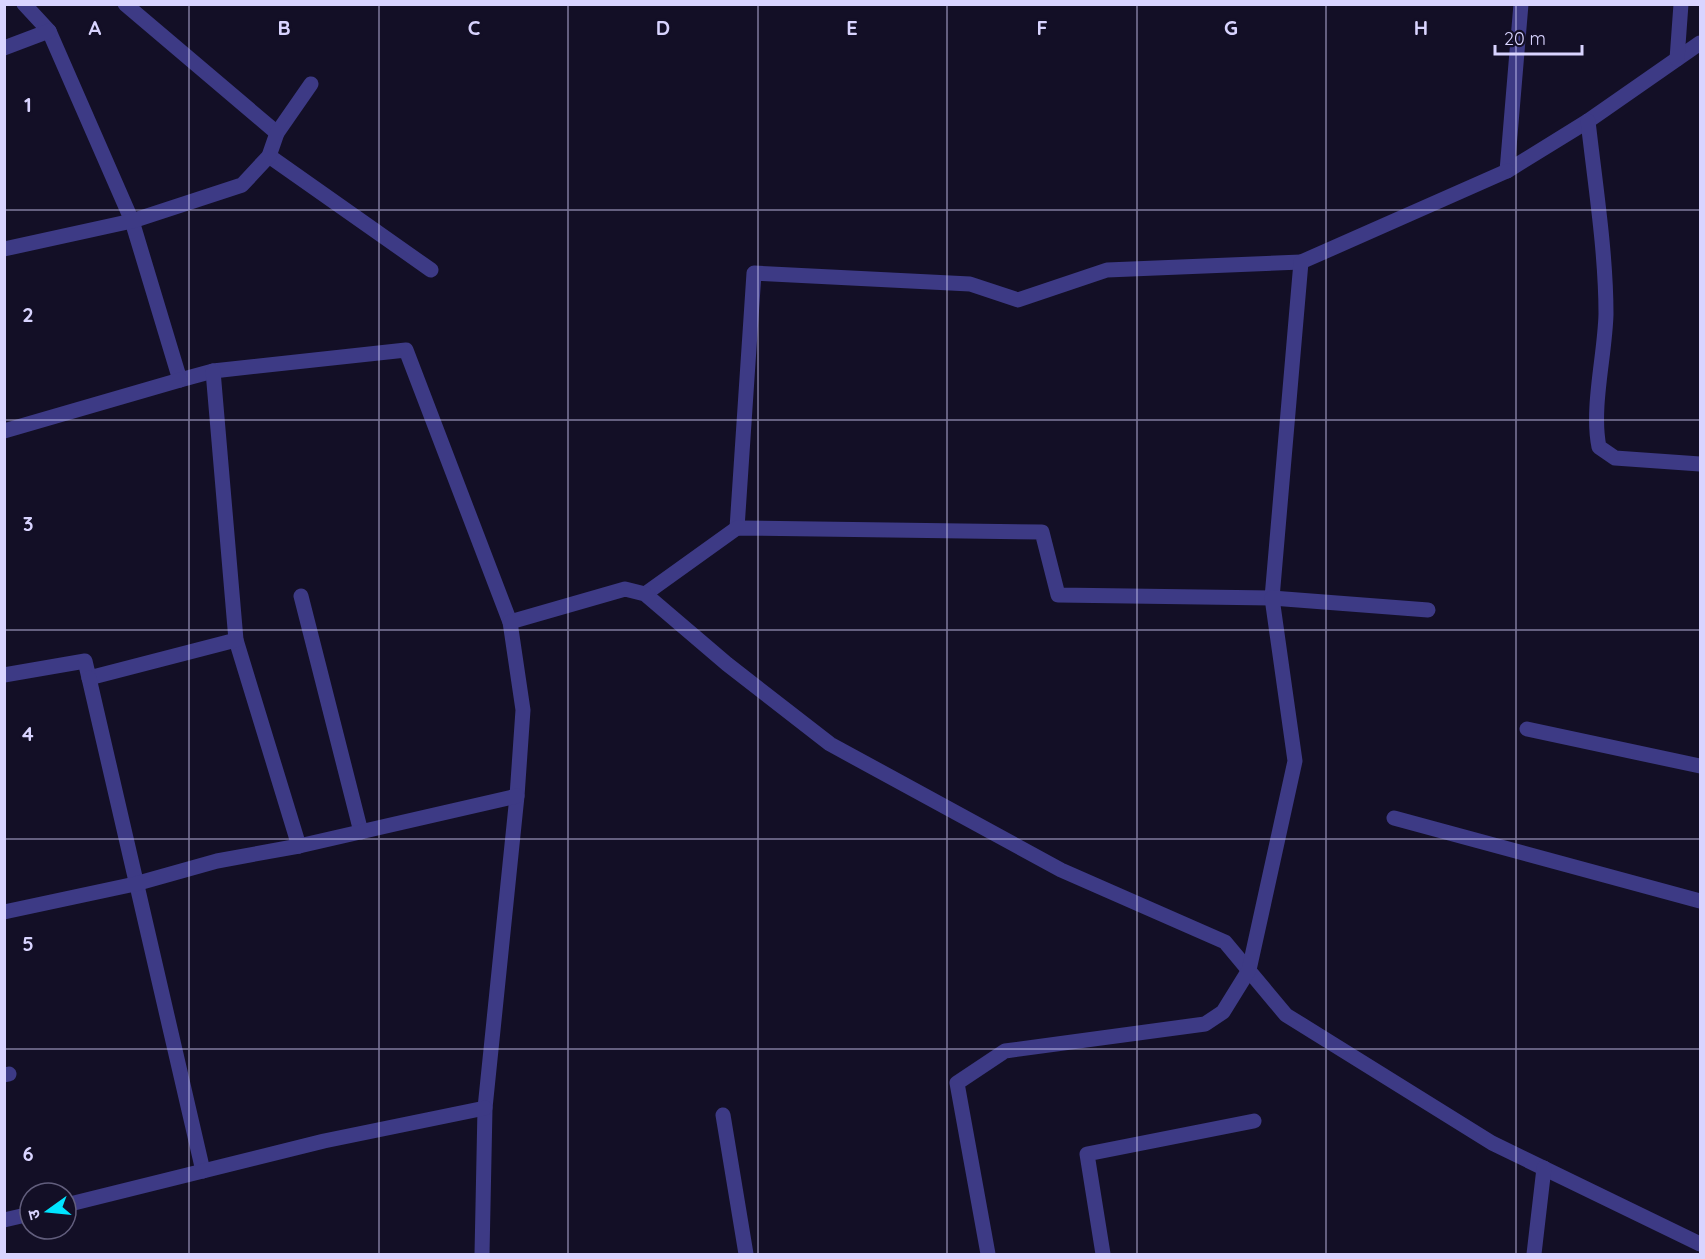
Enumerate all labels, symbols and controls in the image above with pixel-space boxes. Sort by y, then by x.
text: A [89,15,102,40]
text: B [277,15,291,40]
text: C [468,15,481,40]
text: D [656,15,670,40]
text: E [846,15,858,40]
text: F [1036,15,1048,40]
text: G [1224,15,1238,40]
text: H [1414,15,1428,40]
scale bar [1495,18,1582,56]
text: 20 m [1504,27,1546,50]
text: 1 [24,92,32,117]
text: 2 [22,302,34,327]
text: 3 [23,511,33,536]
text: 4 [22,721,34,746]
text: 5 [22,931,34,956]
text: 6 [22,1141,34,1166]
north arrow [18,1181,78,1241]
text: उ [22,1207,44,1222]

